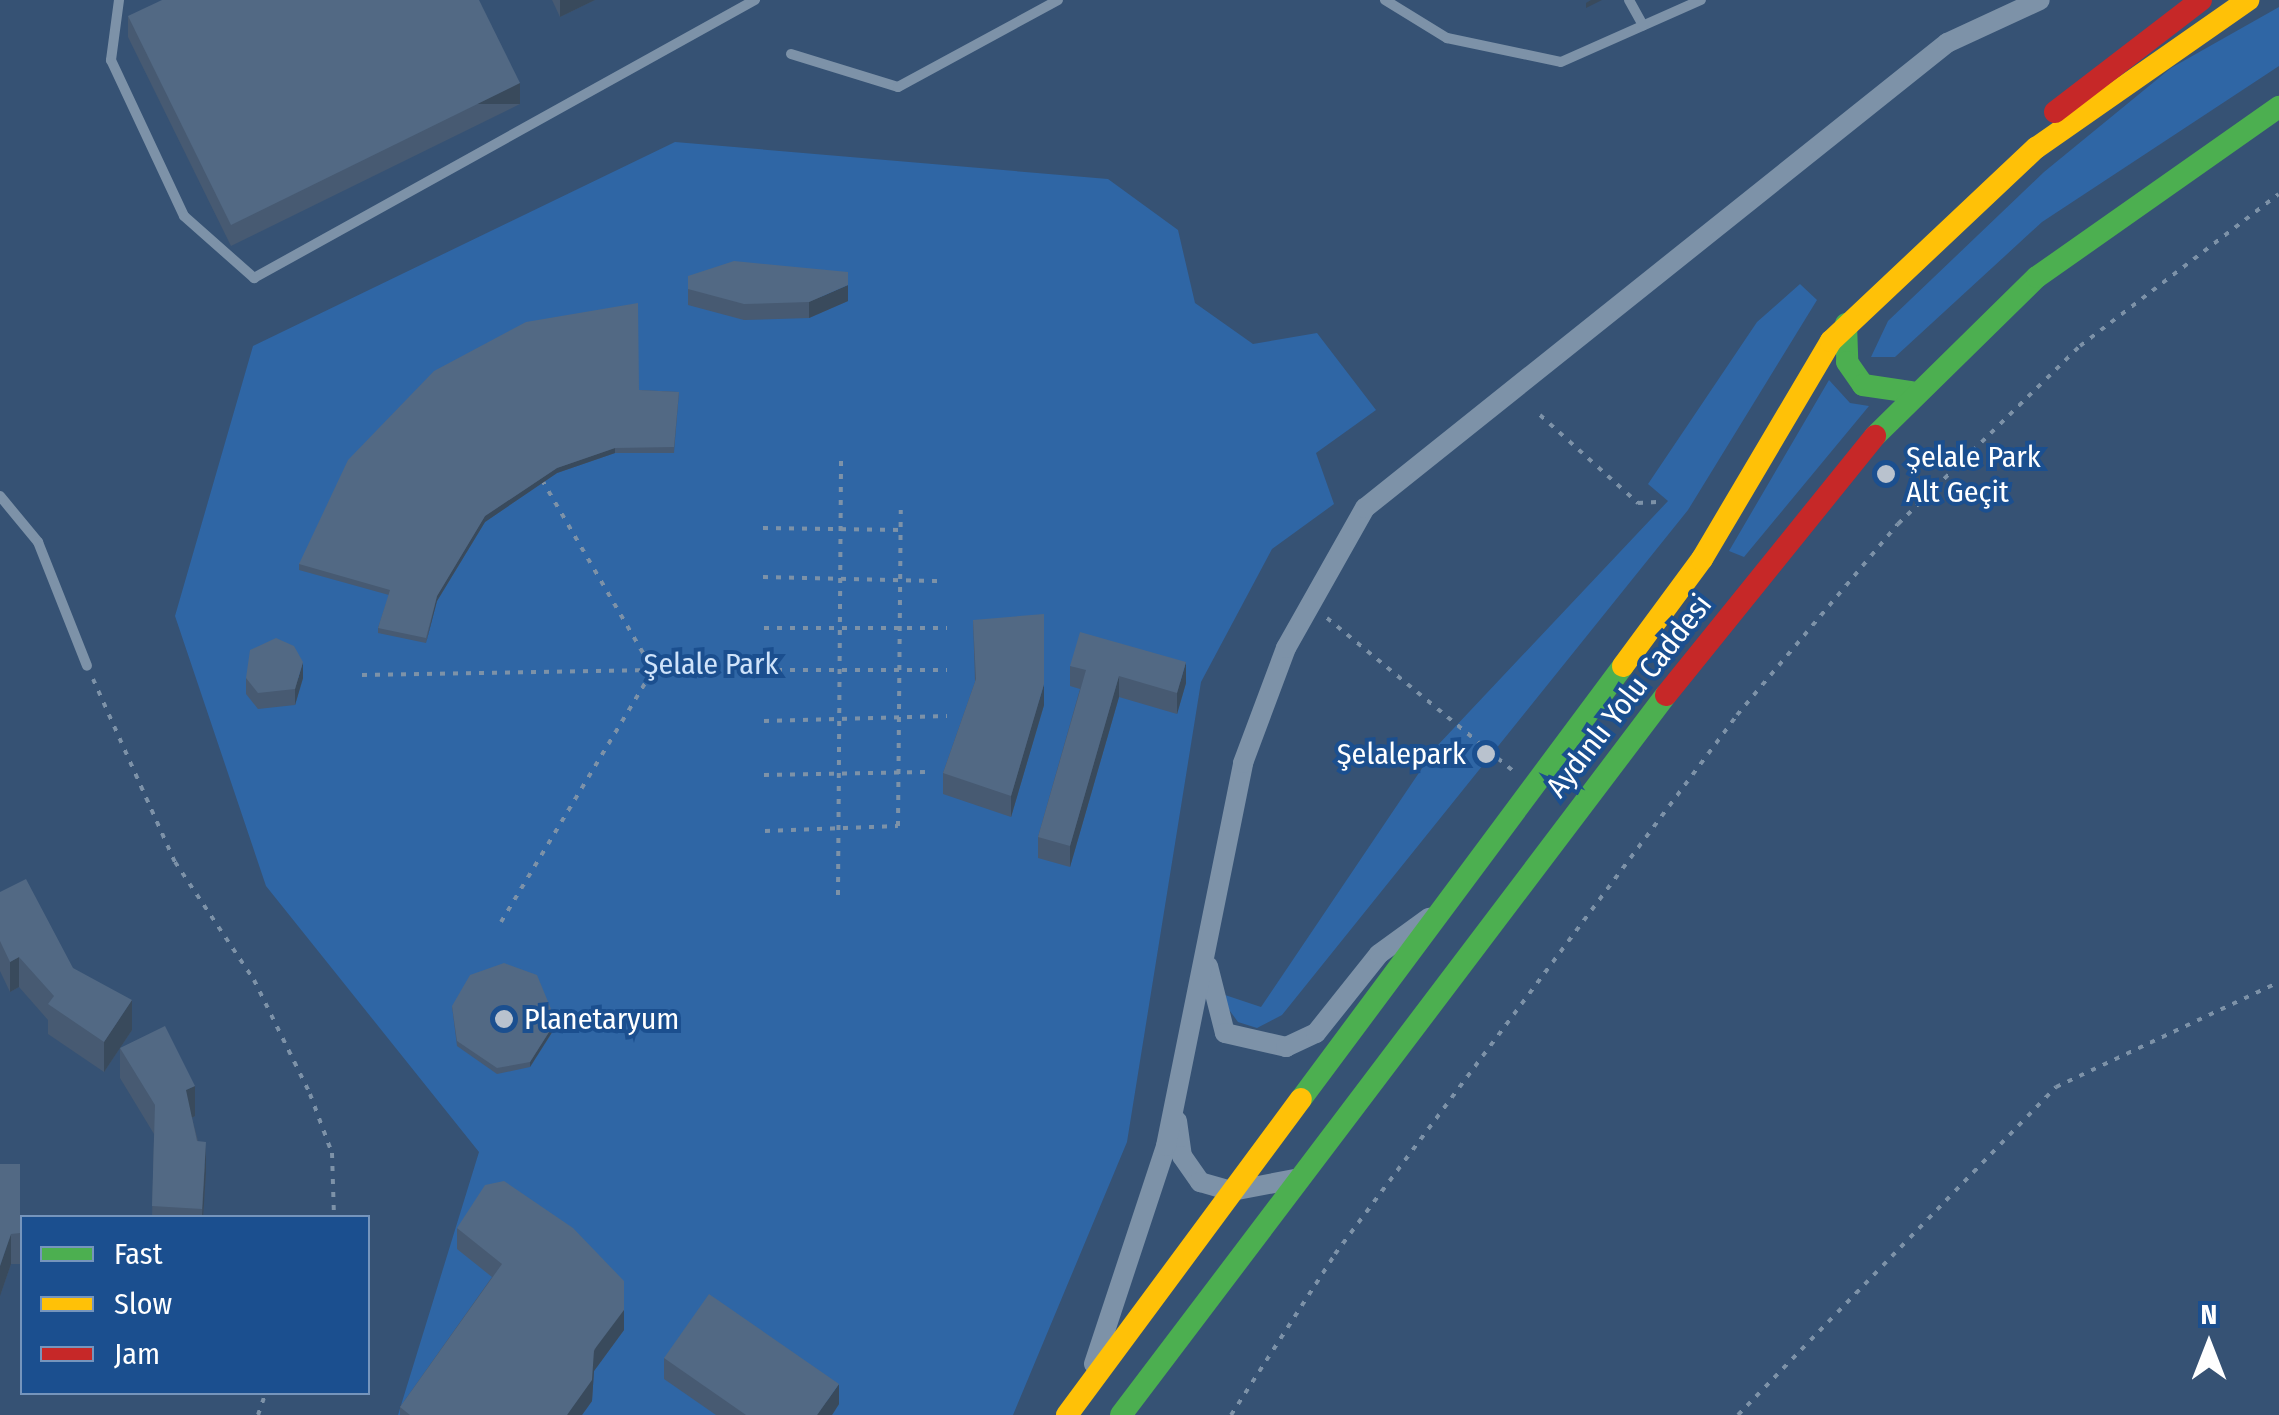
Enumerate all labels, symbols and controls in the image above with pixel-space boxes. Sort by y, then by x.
place label: Şelale Park Alt Geçit [1906,439,2041,510]
marker: Şelale Park Alt Geçit [1875,463,1897,485]
street label: Aydınlı Yolu Caddesi [1539,587,1719,805]
park label: Şelale Park [644,646,778,682]
place label: Şelalepark [1337,736,1466,772]
marker: Şelalepark [1475,743,1497,765]
place label: Planetaryum [524,1001,679,1037]
marker: Planetaryum [493,1008,515,1030]
legend [20,1215,370,1395]
text: Fast [114,1236,162,1272]
text: Slow [114,1286,172,1322]
north arrow [2159,1295,2259,1395]
text: N [2201,1298,2217,1331]
text: Jam [114,1336,160,1372]

